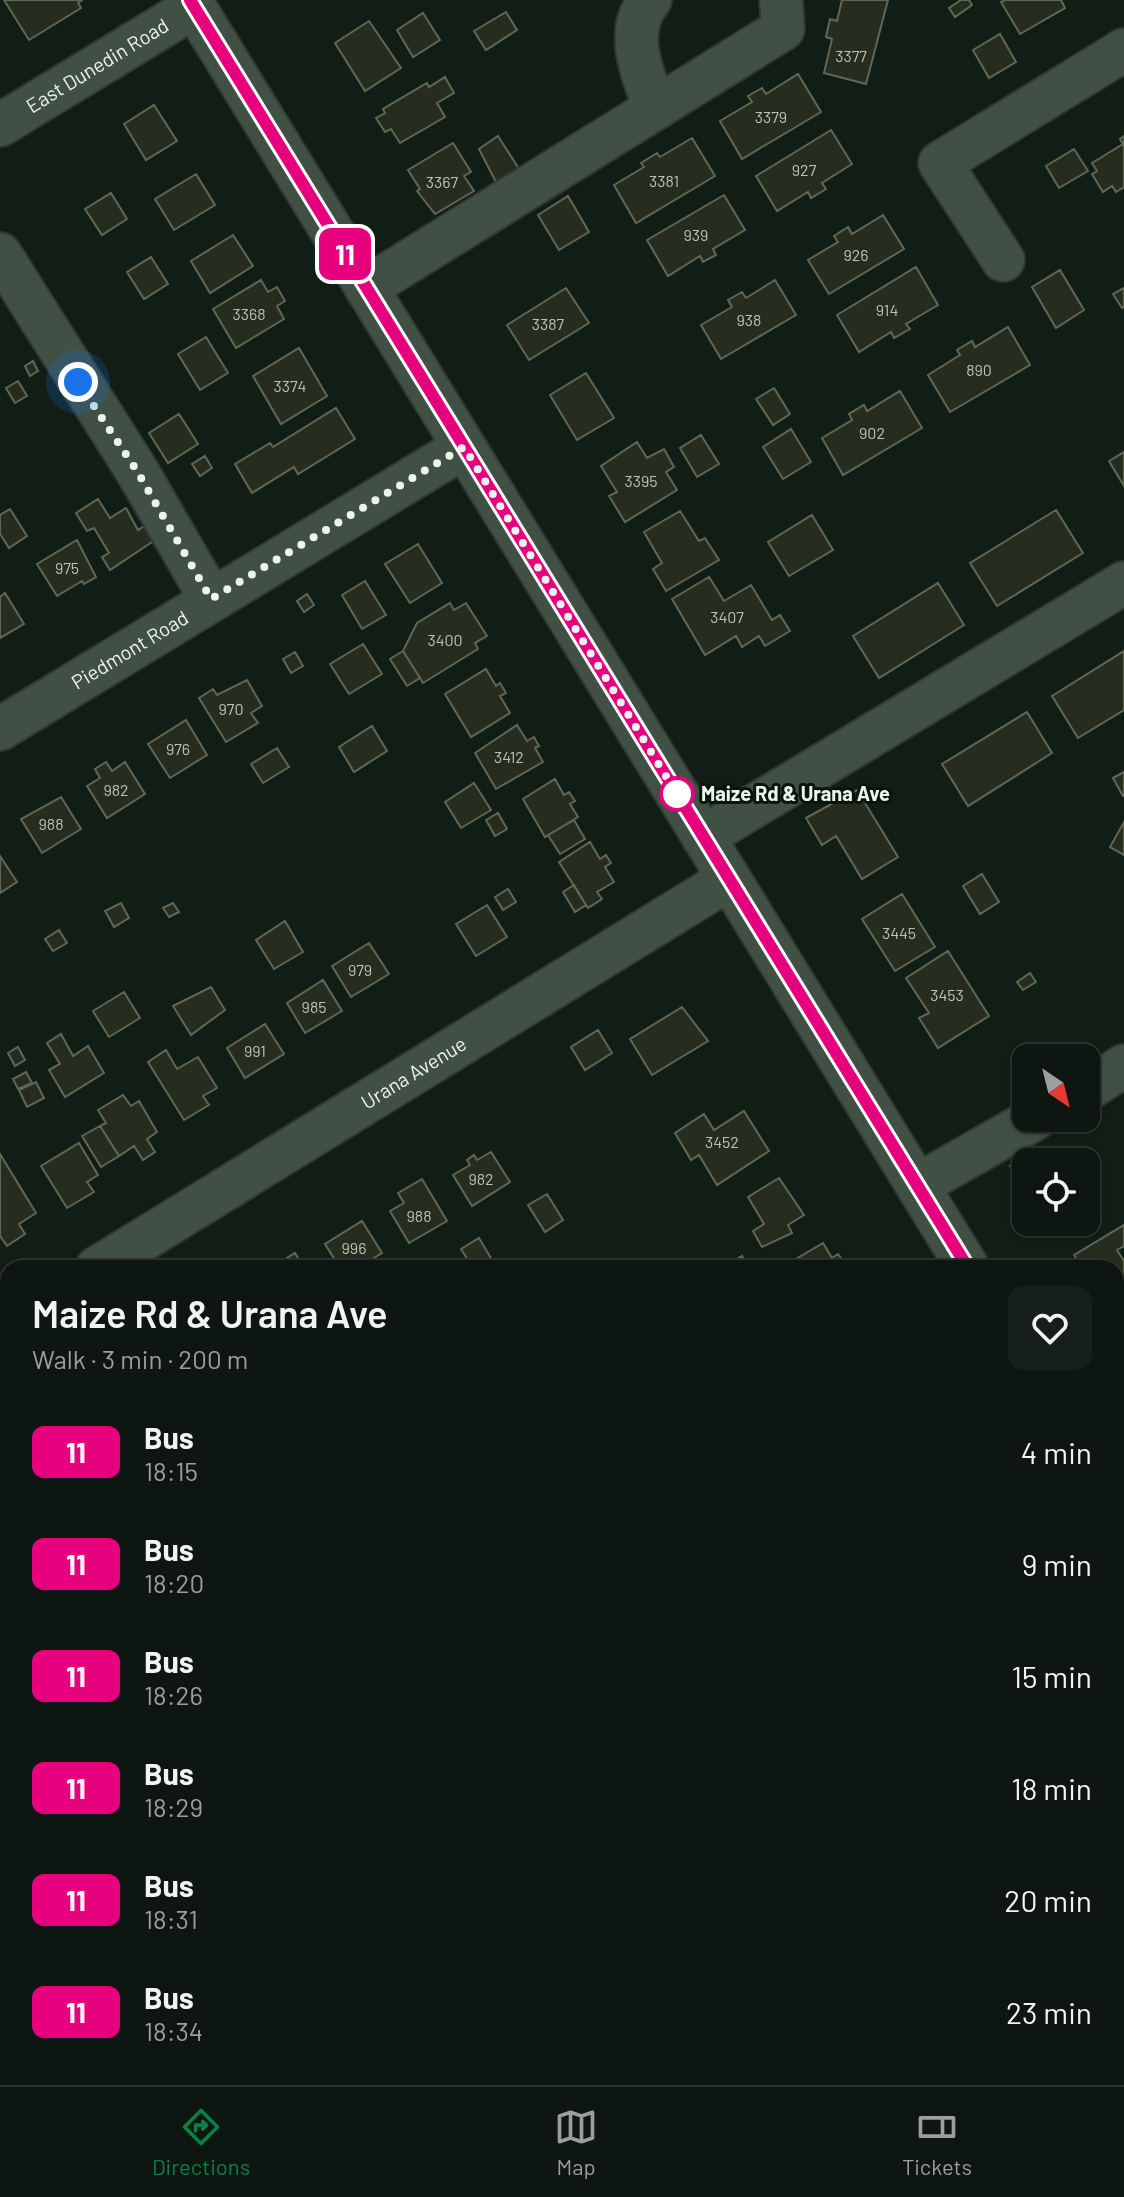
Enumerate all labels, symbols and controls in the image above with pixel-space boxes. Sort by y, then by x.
street label: East Dunedin Road [21,12,173,117]
house number: 3377 [835,46,867,65]
house number: 3379 [755,107,787,126]
house number: 927 [792,160,817,179]
house number: 3381 [649,171,679,190]
house number: 3367 [426,172,459,191]
house number: 939 [684,225,708,244]
line badge: 11 [309,228,381,280]
text: 11 [335,237,355,271]
house number: 926 [843,245,869,264]
house number: 914 [876,300,898,319]
house number: 3368 [232,304,266,323]
house number: 938 [737,310,761,329]
house number: 3387 [532,314,565,333]
house number: 890 [966,360,992,379]
your location [58,362,98,402]
house number: 3374 [274,376,306,395]
house number: 902 [859,423,885,442]
house number: 3395 [624,471,658,490]
house number: 975 [55,558,79,577]
street label: Piedmont Road [67,605,192,694]
house number: 3407 [710,607,744,626]
house number: 3400 [427,630,463,649]
house number: 970 [219,699,243,718]
house number: 976 [166,739,190,758]
house number: 3412 [494,747,524,766]
marker: Maize Rd & Urana Ave [660,777,694,811]
house number: 982 [103,780,129,799]
place label: Maize Rd & Urana Ave [701,781,890,805]
house number: 988 [38,814,64,833]
house number: 3445 [882,923,916,942]
house number: 979 [348,960,372,979]
house number: 3453 [930,985,964,1004]
house number: 985 [302,997,326,1016]
street label: Urana Avenue [356,1031,470,1114]
house number: 991 [244,1041,266,1060]
north arrow [1012,1044,1100,1132]
map controls [1012,1044,1100,1236]
house number: 3452 [705,1132,739,1151]
button: locate [1012,1148,1100,1236]
house number: 982 [468,1169,494,1188]
house number: 988 [406,1206,432,1225]
house number: 996 [342,1238,366,1257]
button: heart [1008,1286,1092,1370]
text: Maize Rd & Urana Ave [32,1290,388,1336]
text: Walk · 3 min · 200 m [32,1343,248,1374]
text: Bus [144,1419,194,1455]
text: 4 min [1021,1434,1092,1470]
text: 11 [66,1435,86,1469]
text: 18:15 [144,1455,198,1486]
text: Bus [144,1531,194,1567]
text: 9 min [1022,1546,1092,1582]
text: 11 [66,1547,86,1581]
text: 18:20 [144,1567,204,1598]
text: Bus [144,1643,194,1679]
text: 15 min [1011,1658,1092,1694]
text: 11 [66,1659,86,1693]
text: 18:26 [144,1679,203,1710]
text: Bus [144,1755,194,1791]
text: 18 min [1011,1770,1092,1806]
text: 11 [66,1771,86,1805]
text: 18:29 [144,1791,203,1822]
text: Bus [144,1867,194,1903]
text: 20 min [1004,1882,1092,1918]
text: 11 [66,1883,86,1917]
text: 18:31 [144,1903,198,1934]
text: Bus [144,1979,194,2015]
text: 23 min [1006,1994,1092,2030]
text: 11 [66,1995,86,2029]
text: 18:34 [144,2015,203,2046]
tab: Directions [152,2105,250,2179]
tab: Map [554,2105,598,2179]
tab: Tickets [902,2105,972,2179]

